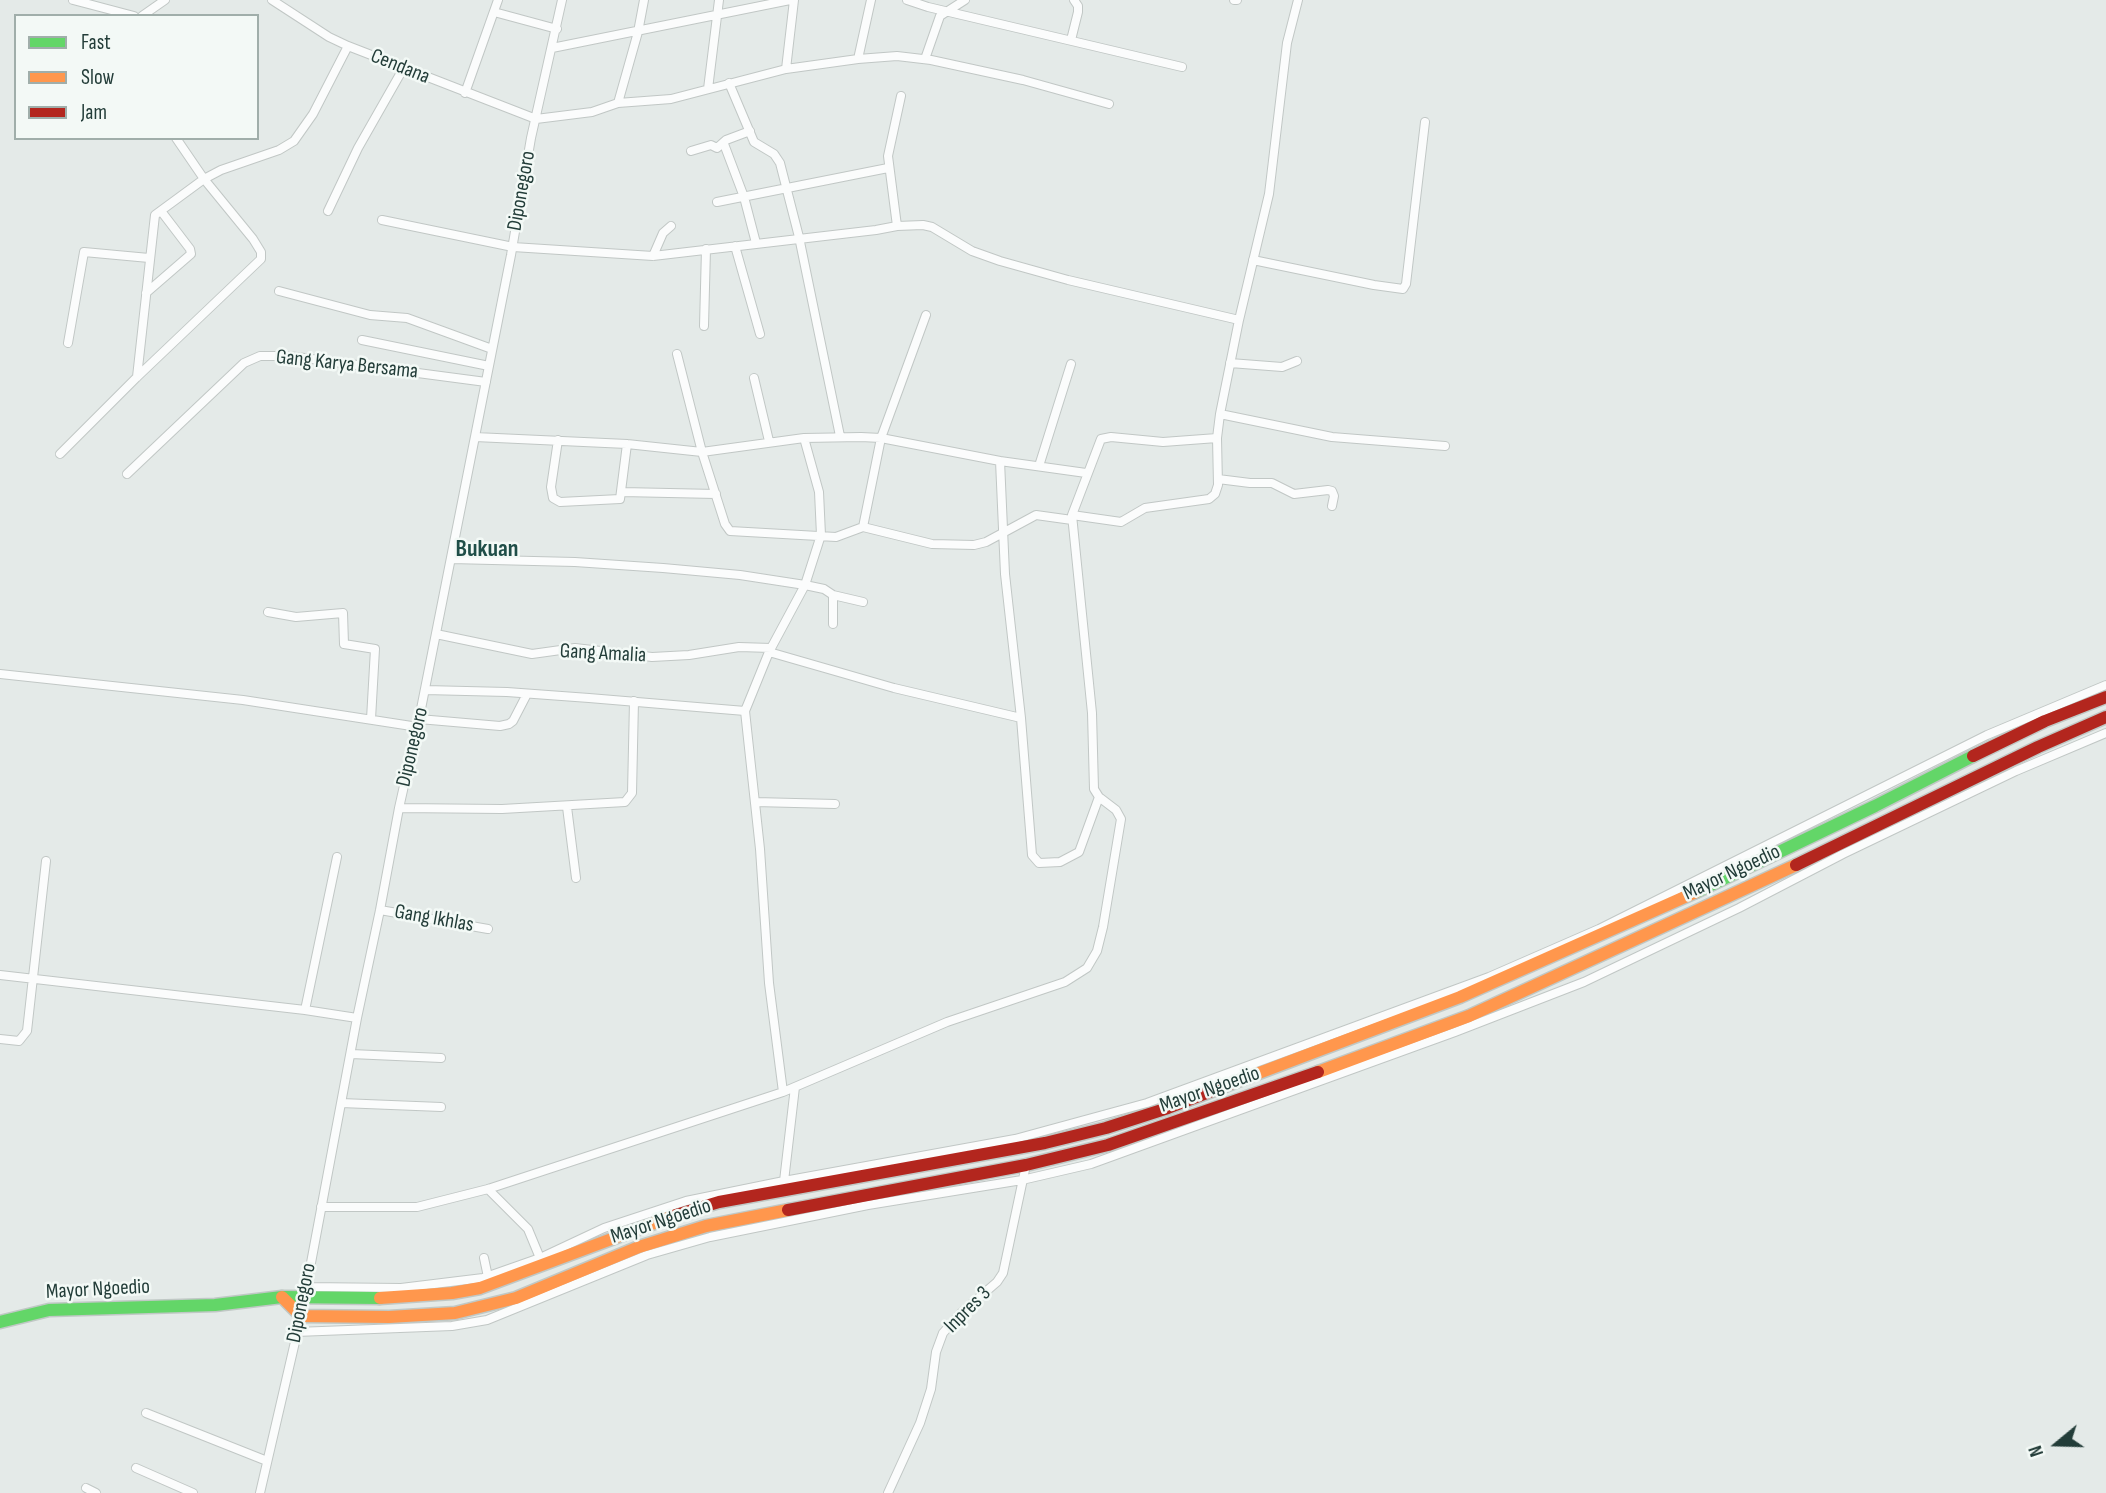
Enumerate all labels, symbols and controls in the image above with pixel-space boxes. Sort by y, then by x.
legend [14,14,259,140]
text: Fast [81,30,111,55]
street label: Cendana [367,44,433,90]
text: Slow [81,65,114,90]
text: Jam [81,100,107,125]
street label: Diponegoro [503,149,541,233]
street label: Gang Karya Bersama [275,345,419,385]
district label: Bukuan [456,536,518,564]
street label: Gang Amalia [559,639,647,669]
street label: Diponegoro [392,705,434,789]
street label: Mayor Ngoedio [1680,840,1784,906]
street label: Gang Ikhlas [392,900,476,938]
street label: Mayor Ngoedio [1157,1061,1263,1119]
street label: Mayor Ngoedio [608,1194,714,1250]
street label: Diponegoro [282,1261,322,1345]
street label: Mayor Ngoedio [45,1275,151,1305]
street label: Inpres 3 [939,1281,997,1339]
north arrow [2022,1409,2092,1479]
text: N [2024,1442,2049,1460]

